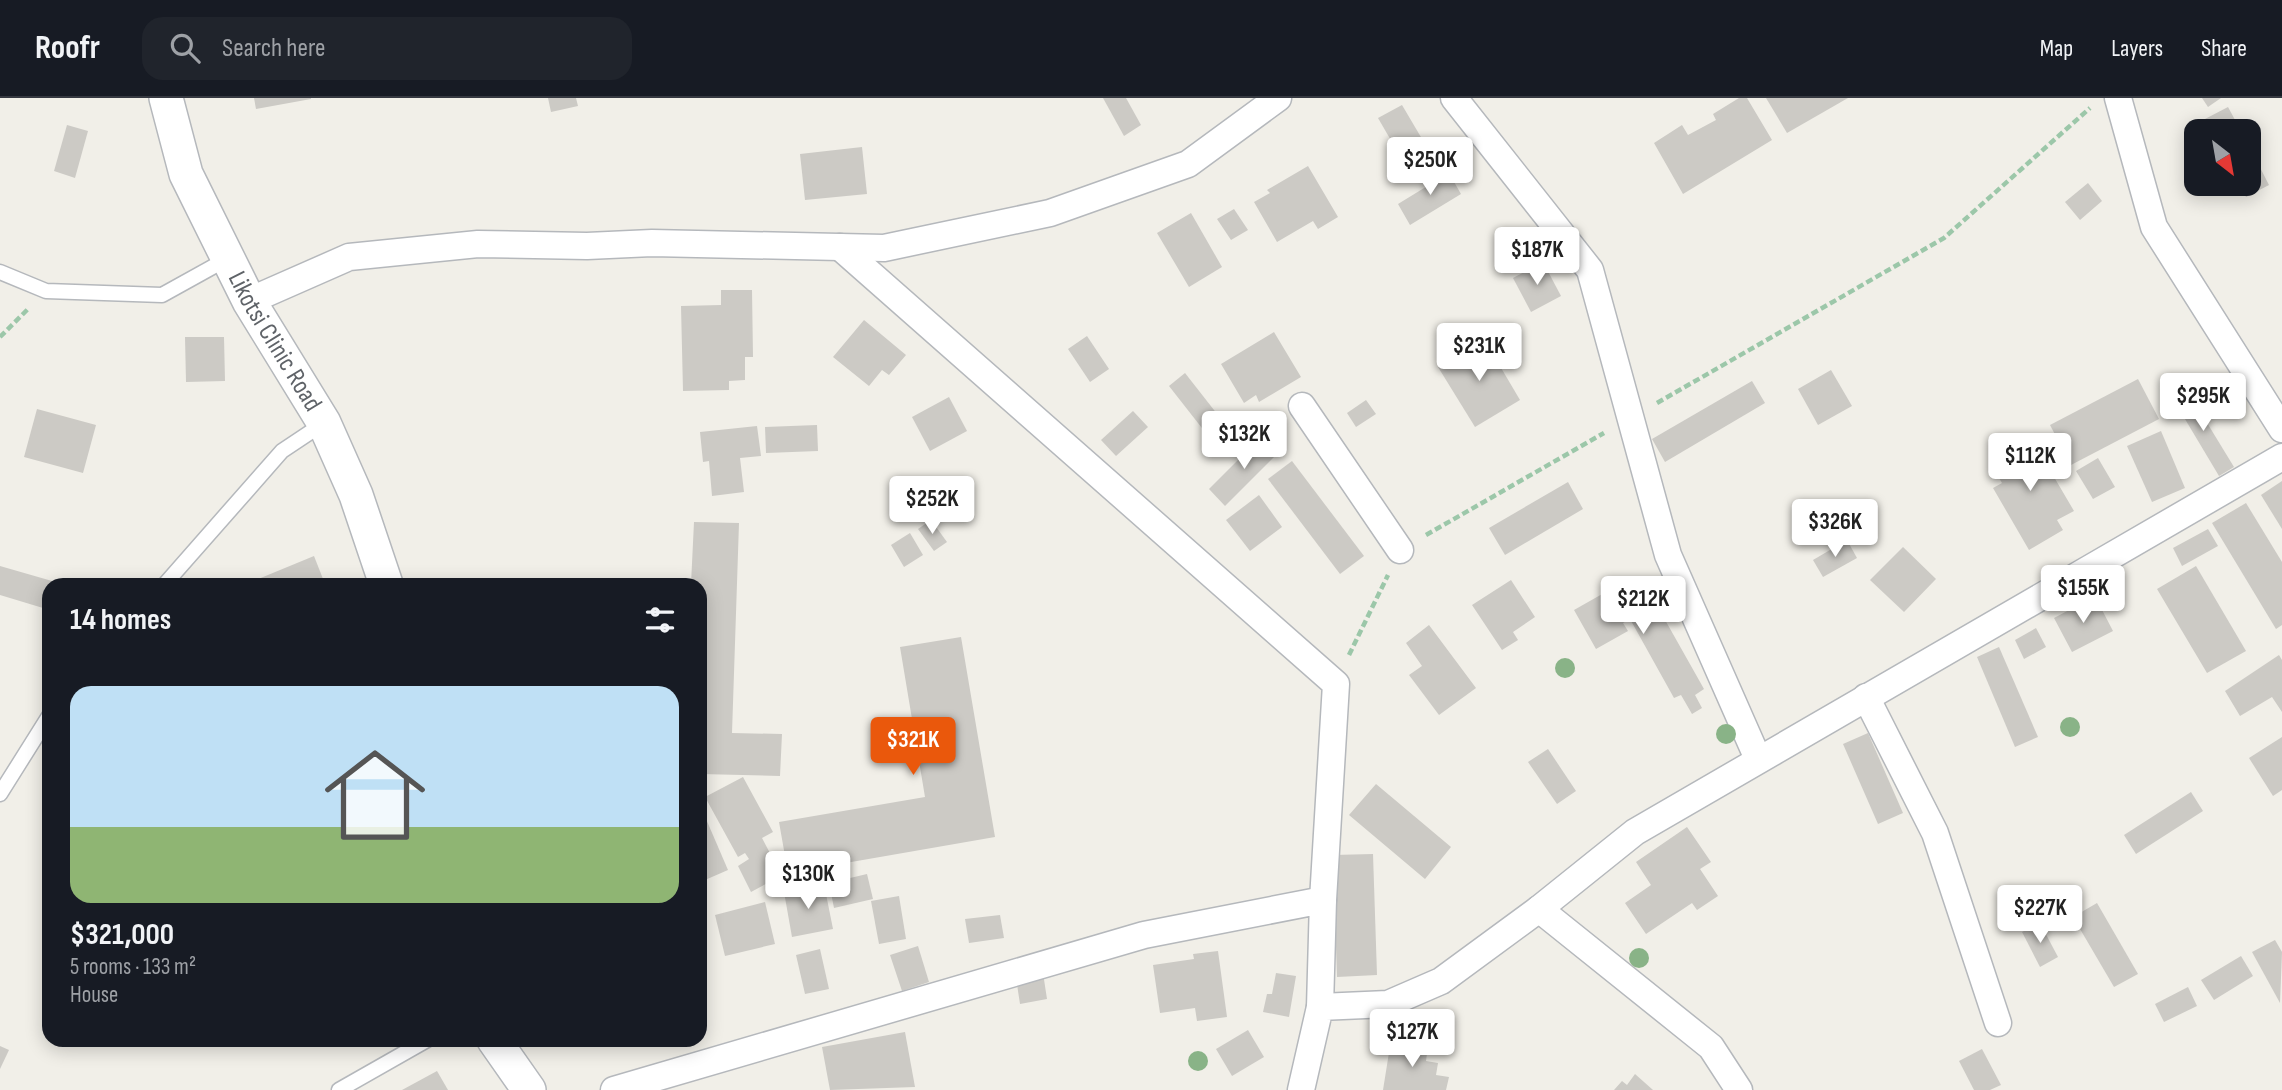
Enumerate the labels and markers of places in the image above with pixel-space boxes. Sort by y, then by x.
pin: $250K [1381,138,1479,197]
pin: $187K [1488,228,1586,287]
pin: $231K [1430,324,1528,383]
pin: $295K [2154,374,2252,433]
pin: $132K [1195,412,1293,471]
pin: $112K [1981,434,2079,493]
pin: $252K [883,476,981,536]
pin: $326K [1786,500,1884,559]
pin: $155K [2034,566,2132,625]
pin: $212K [1594,576,1692,636]
pin: $321K [864,718,962,777]
pin: $130K [759,852,857,911]
pin: $227K [1991,886,2089,945]
pin: $127K [1363,1010,1461,1069]

